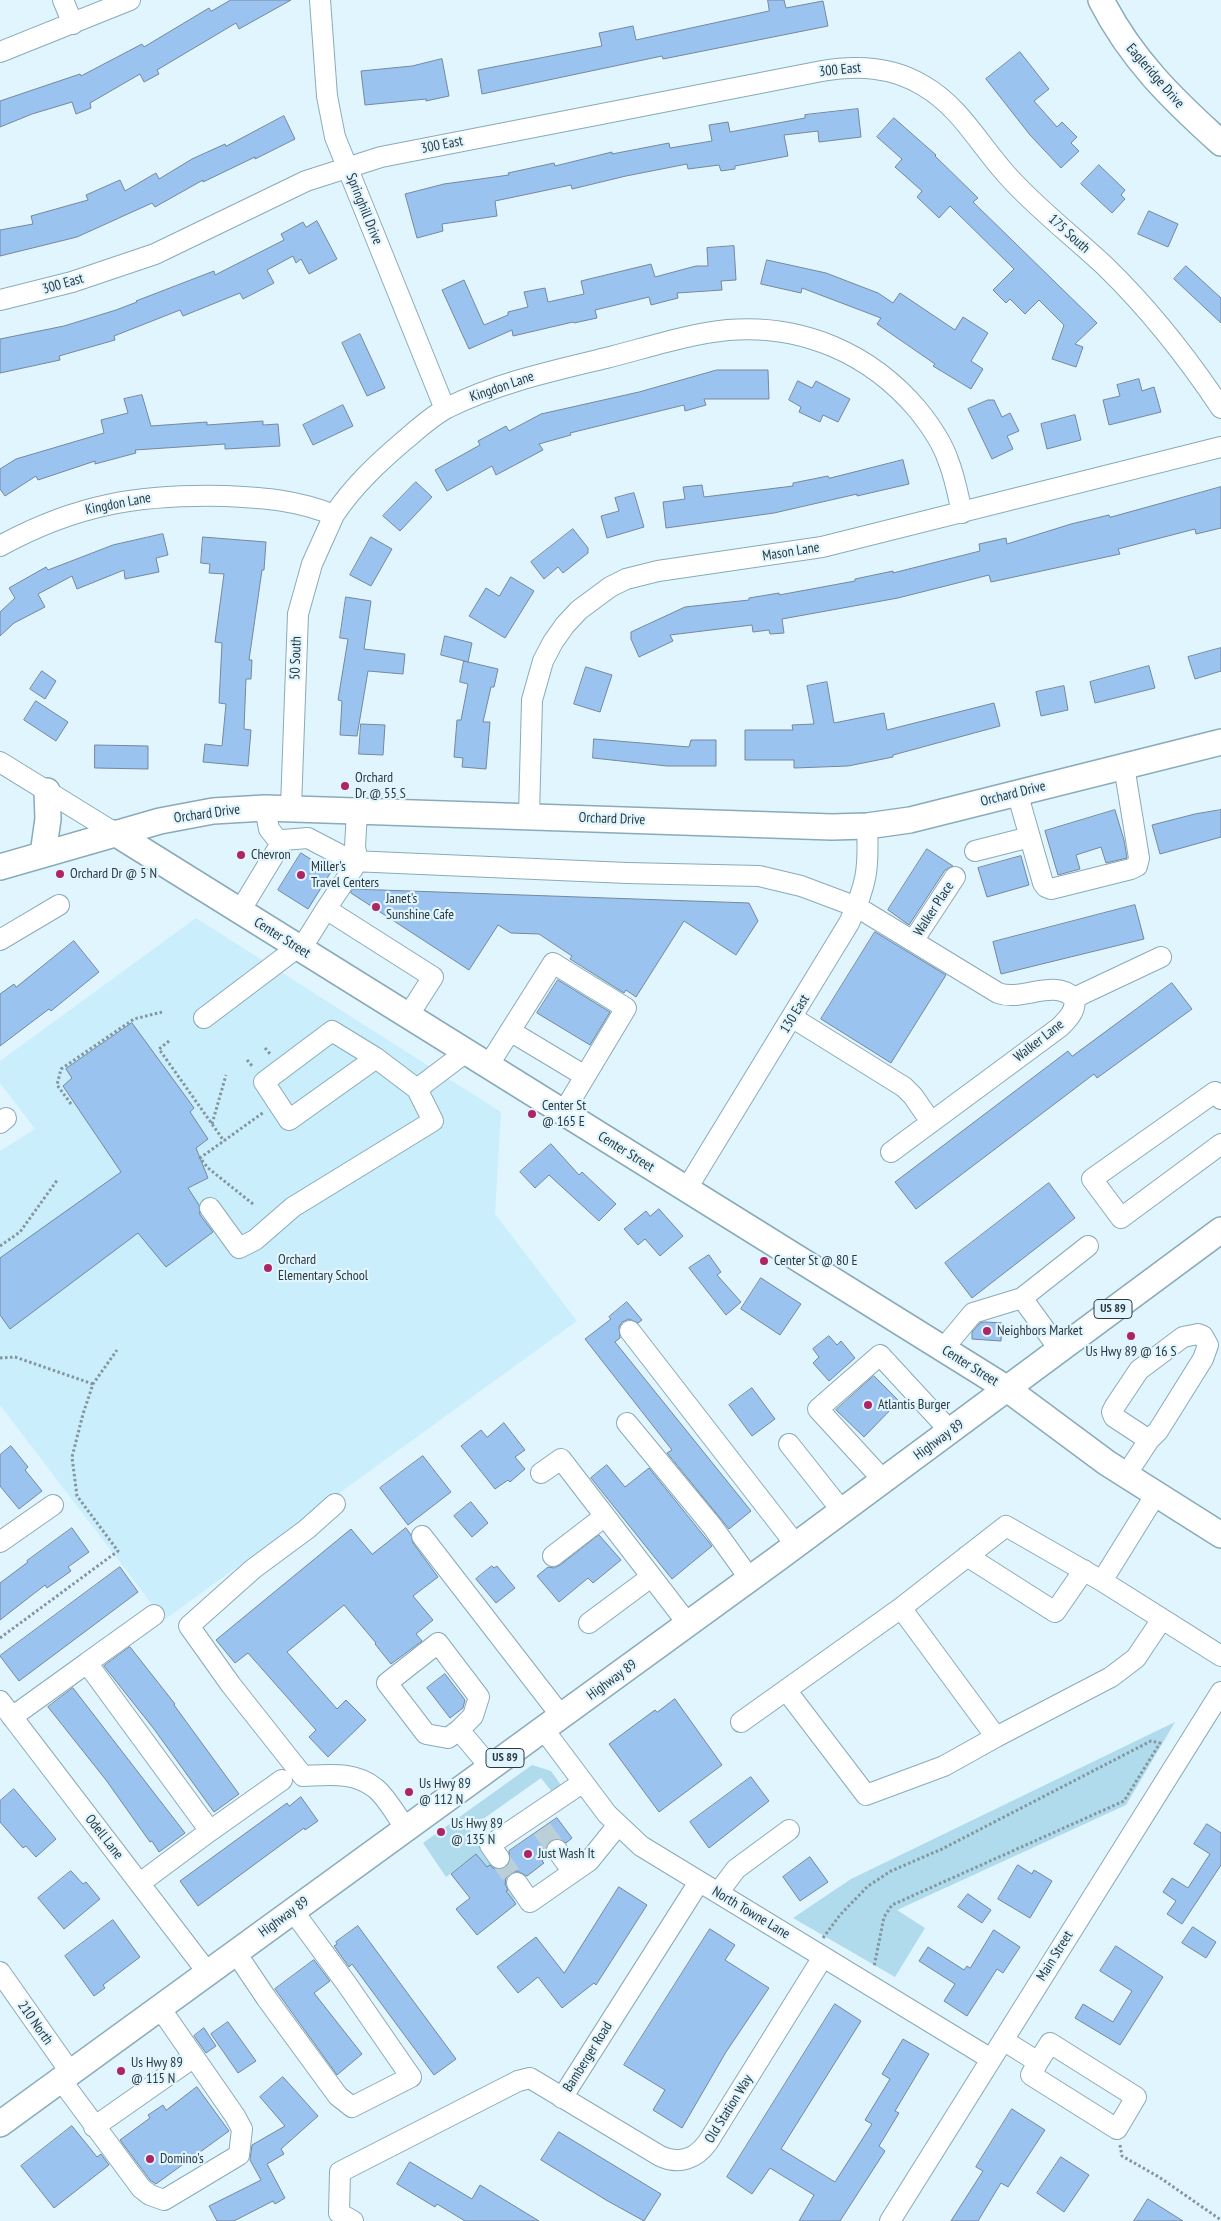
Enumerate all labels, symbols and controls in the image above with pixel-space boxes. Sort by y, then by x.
street label: Eagleridge Drive [1122,40,1188,112]
street label: 300 East [818,59,862,81]
street label: 300 East [420,133,464,157]
street label: Springhill Drive [342,171,386,247]
street label: 175 South [1045,211,1093,257]
street label: 300 East [40,270,86,298]
street label: Kingdon Lane [468,368,536,406]
street label: Kingdon Lane [84,489,152,519]
street label: Mason Lane [761,539,821,565]
street label: 50 South [287,636,305,680]
place label: Orchard Dr @ 55 S [355,770,406,802]
street label: Orchard Drive [979,778,1047,810]
marker: Orchard Dr @ 55 S [339,780,351,792]
street label: Orchard Drive [173,801,241,827]
street label: Orchard Drive [578,809,646,829]
place label: Chevron [251,847,291,863]
marker: Chevron [235,849,247,861]
place label: Miller's Travel Centers [311,859,379,892]
place label: Orchard Dr @ 5 N [70,866,157,882]
marker: Orchard Dr @ 5 N [54,868,66,880]
marker: Miller's Travel Centers [295,869,307,881]
street label: Walker Place [910,879,958,939]
place label: Janet's Sunshine Cafe [386,891,454,924]
marker: Janet's Sunshine Cafe [370,901,382,913]
street label: Center Street [251,914,313,962]
street label: 130 East [777,992,813,1036]
street label: Walker Lane [1011,1016,1067,1066]
place label: Center St @ 165 E [542,1098,586,1130]
marker: Center St @ 165 E [526,1108,538,1120]
street label: Center Street [595,1128,657,1176]
place label: Orchard Elementary School [278,1252,368,1284]
place label: Center St @ 80 E [774,1253,858,1269]
marker: Center St @ 80 E [758,1255,770,1267]
marker: Orchard Elementary School [262,1262,274,1274]
road number: US 89 [1094,1300,1132,1318]
place label: Neighbors Market [997,1323,1082,1339]
marker: Neighbors Market [981,1325,993,1337]
marker: Us Hwy 89 @ 16 S [1125,1330,1137,1342]
street label: Center Street [939,1342,1001,1390]
place label: Us Hwy 89 @ 16 S [1085,1344,1177,1360]
place label: Atlantis Burger [878,1397,950,1413]
marker: Atlantis Burger [862,1399,874,1411]
street label: Highway 89 [911,1416,967,1464]
street label: Highway 89 [584,1656,640,1704]
road number: US 89 [486,1749,524,1768]
place label: Us Hwy 89 @ 112 N [419,1776,471,1808]
marker: Us Hwy 89 @ 112 N [403,1786,415,1798]
street label: Odell Lane [81,1811,127,1863]
place label: Us Hwy 89 @ 135 N [451,1816,503,1848]
marker: Us Hwy 89 @ 135 N [435,1826,447,1838]
place label: Just Wash It [538,1846,595,1862]
marker: Just Wash It [522,1848,534,1860]
street label: North Towne Lane [709,1883,793,1943]
street label: Highway 89 [256,1893,312,1941]
street label: Main Street [1033,1928,1077,1984]
street label: 210 North [14,1998,56,2048]
street label: Bamberger Road [560,2019,616,2095]
place label: Us Hwy 89 @ 115 N [131,2055,183,2088]
marker: Us Hwy 89 @ 115 N [115,2065,127,2077]
street label: Old Station Way [701,2072,757,2146]
place label: Domino's [160,2151,204,2167]
marker: Domino's [144,2153,156,2165]

